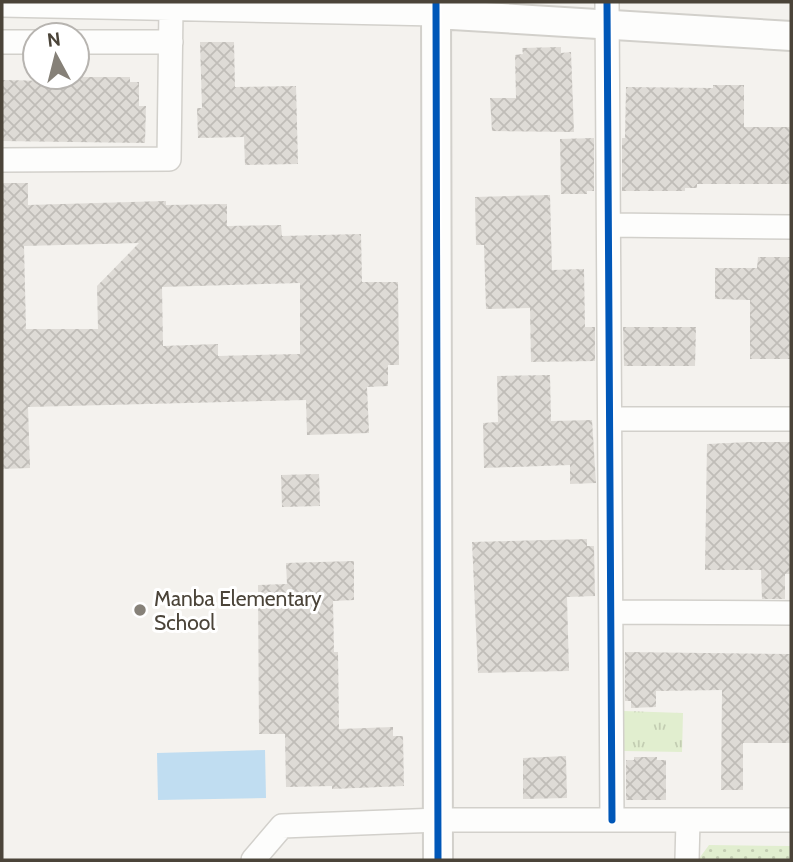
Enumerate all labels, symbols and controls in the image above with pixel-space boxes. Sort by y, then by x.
north arrow [21,21,91,91]
text: N [46,27,62,52]
place label: Manba Elementary School [154,586,322,635]
marker: Manba Elementary School [132,602,148,618]

